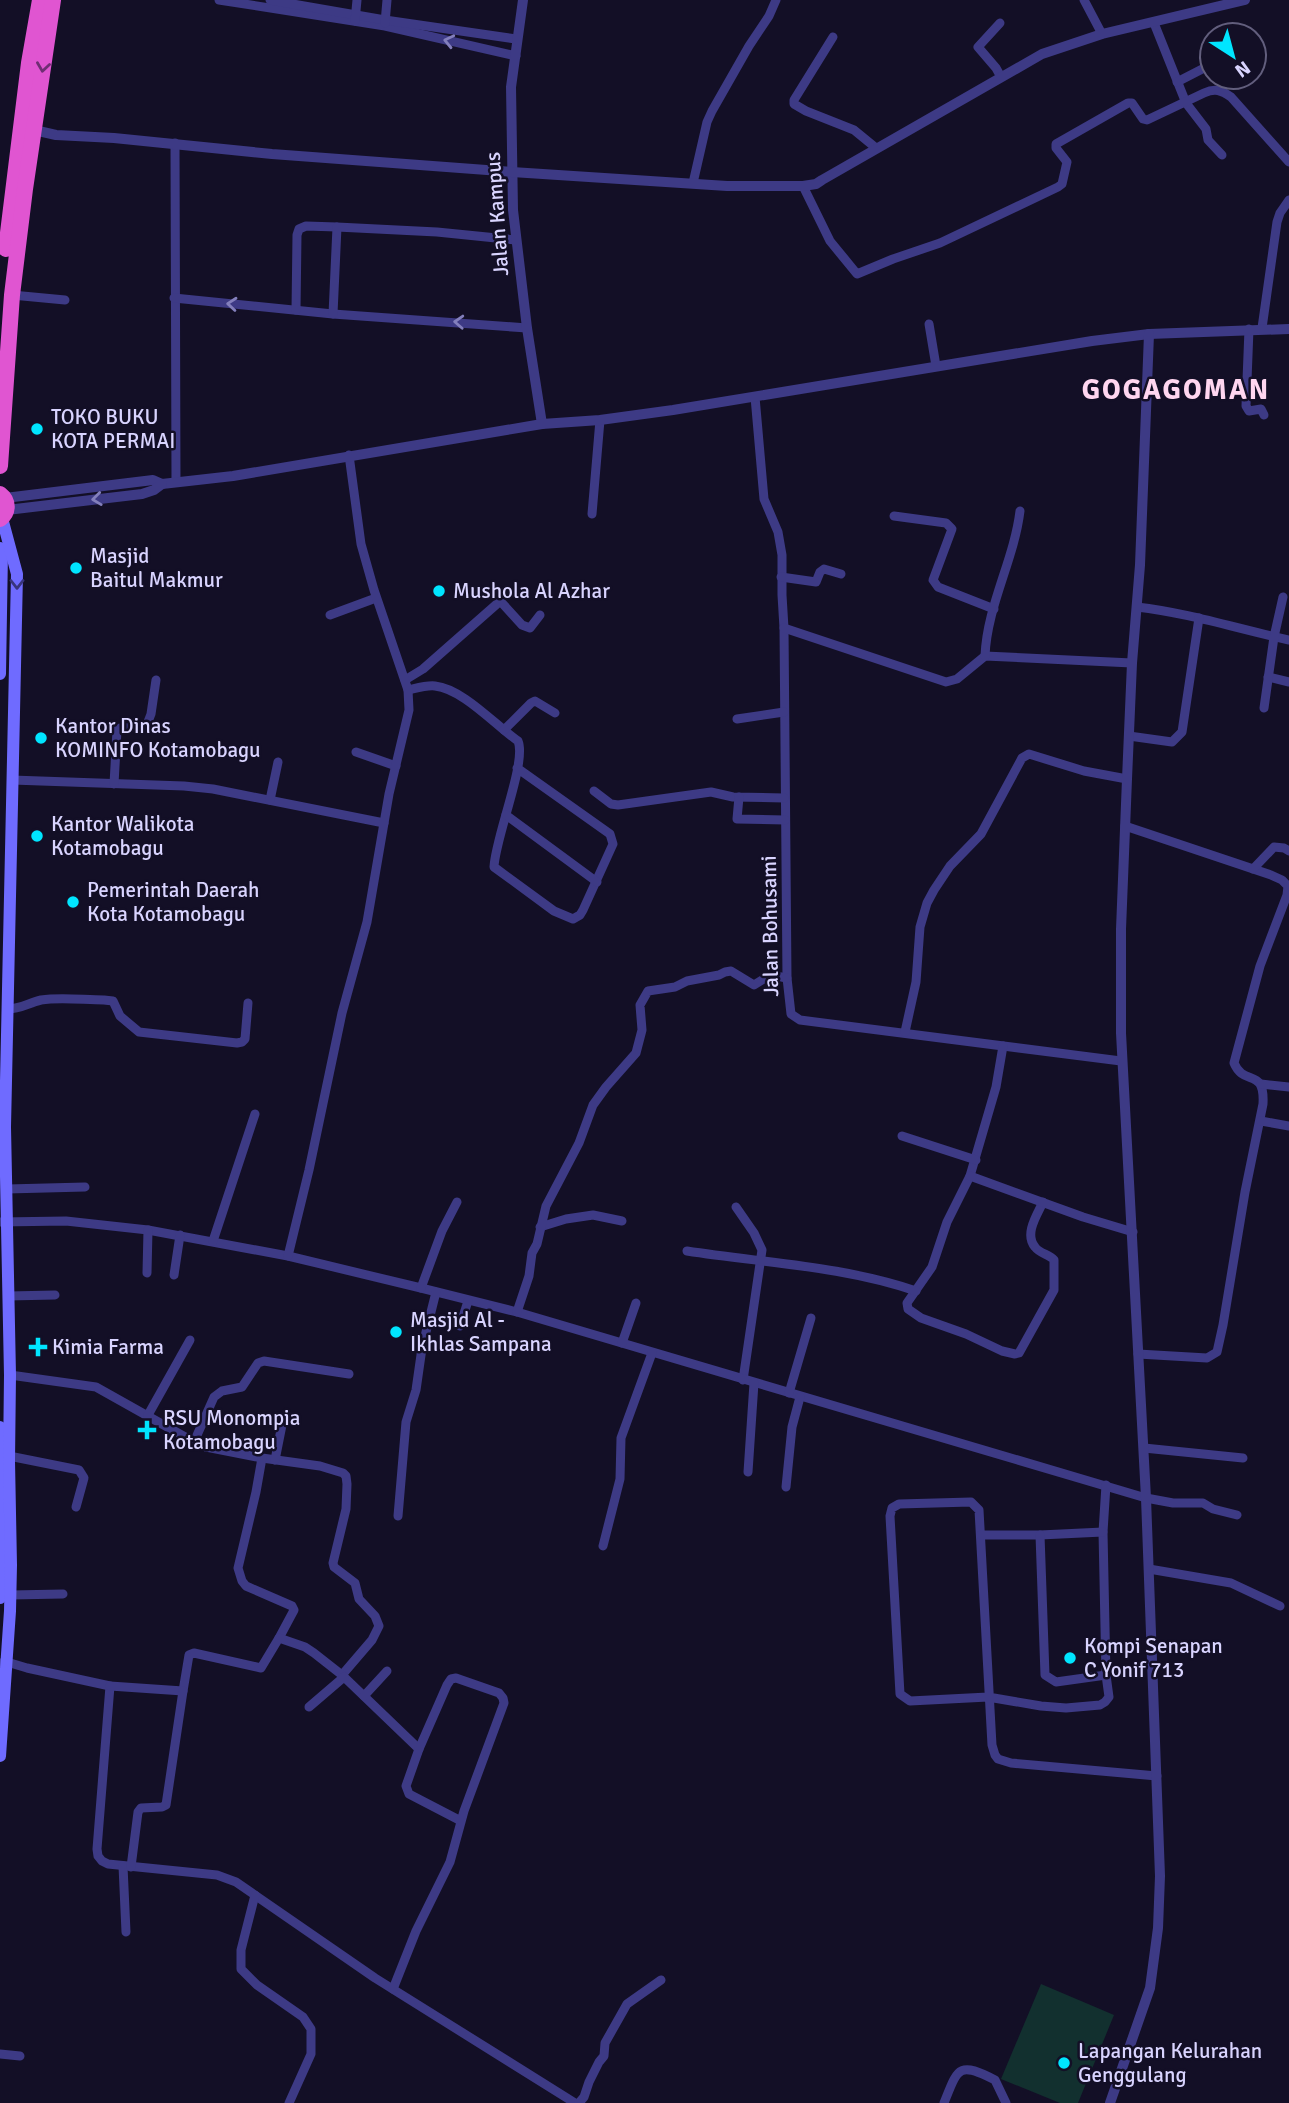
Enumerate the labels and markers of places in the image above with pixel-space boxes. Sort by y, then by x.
place label: TOKO BUKU KOTA PERMAI [51,404,175,454]
marker: TOKO BUKU KOTA PERMAI [29,421,45,437]
place label: Masjid Baitul Makmur [90,543,223,593]
marker: Masjid Baitul Makmur [68,560,84,576]
place label: Mushola Al Azhar [453,578,610,604]
marker: Mushola Al Azhar [431,583,447,599]
place label: Kantor Dinas KOMINFO Kotamobagu [55,713,261,763]
marker: Kantor Dinas KOMINFO Kotamobagu [33,730,49,746]
place label: Kantor Walikota Kotamobagu [51,811,194,861]
marker: Kantor Walikota Kotamobagu [29,828,45,844]
place label: Pemerintah Daerah Kota Kotamobagu [87,877,260,927]
marker: Pemerintah Daerah Kota Kotamobagu [65,894,81,910]
place label: Masjid Al - Ikhlas Sampana [410,1307,552,1357]
marker: Masjid Al - Ikhlas Sampana [388,1324,404,1340]
place label: Kimia Farma [52,1334,164,1360]
marker: Kimia Farma [30,1339,46,1355]
place label: RSU Monompia Kotamobagu [163,1405,300,1455]
marker: RSU Monompia Kotamobagu [137,1420,157,1440]
place label: Kompi Senapan C Yonif 713 [1084,1633,1223,1683]
marker: Kompi Senapan C Yonif 713 [1062,1650,1078,1666]
place label: Lapangan Kelurahan Genggulang [1078,2038,1262,2088]
marker: Lapangan Kelurahan Genggulang [1056,2055,1072,2071]

